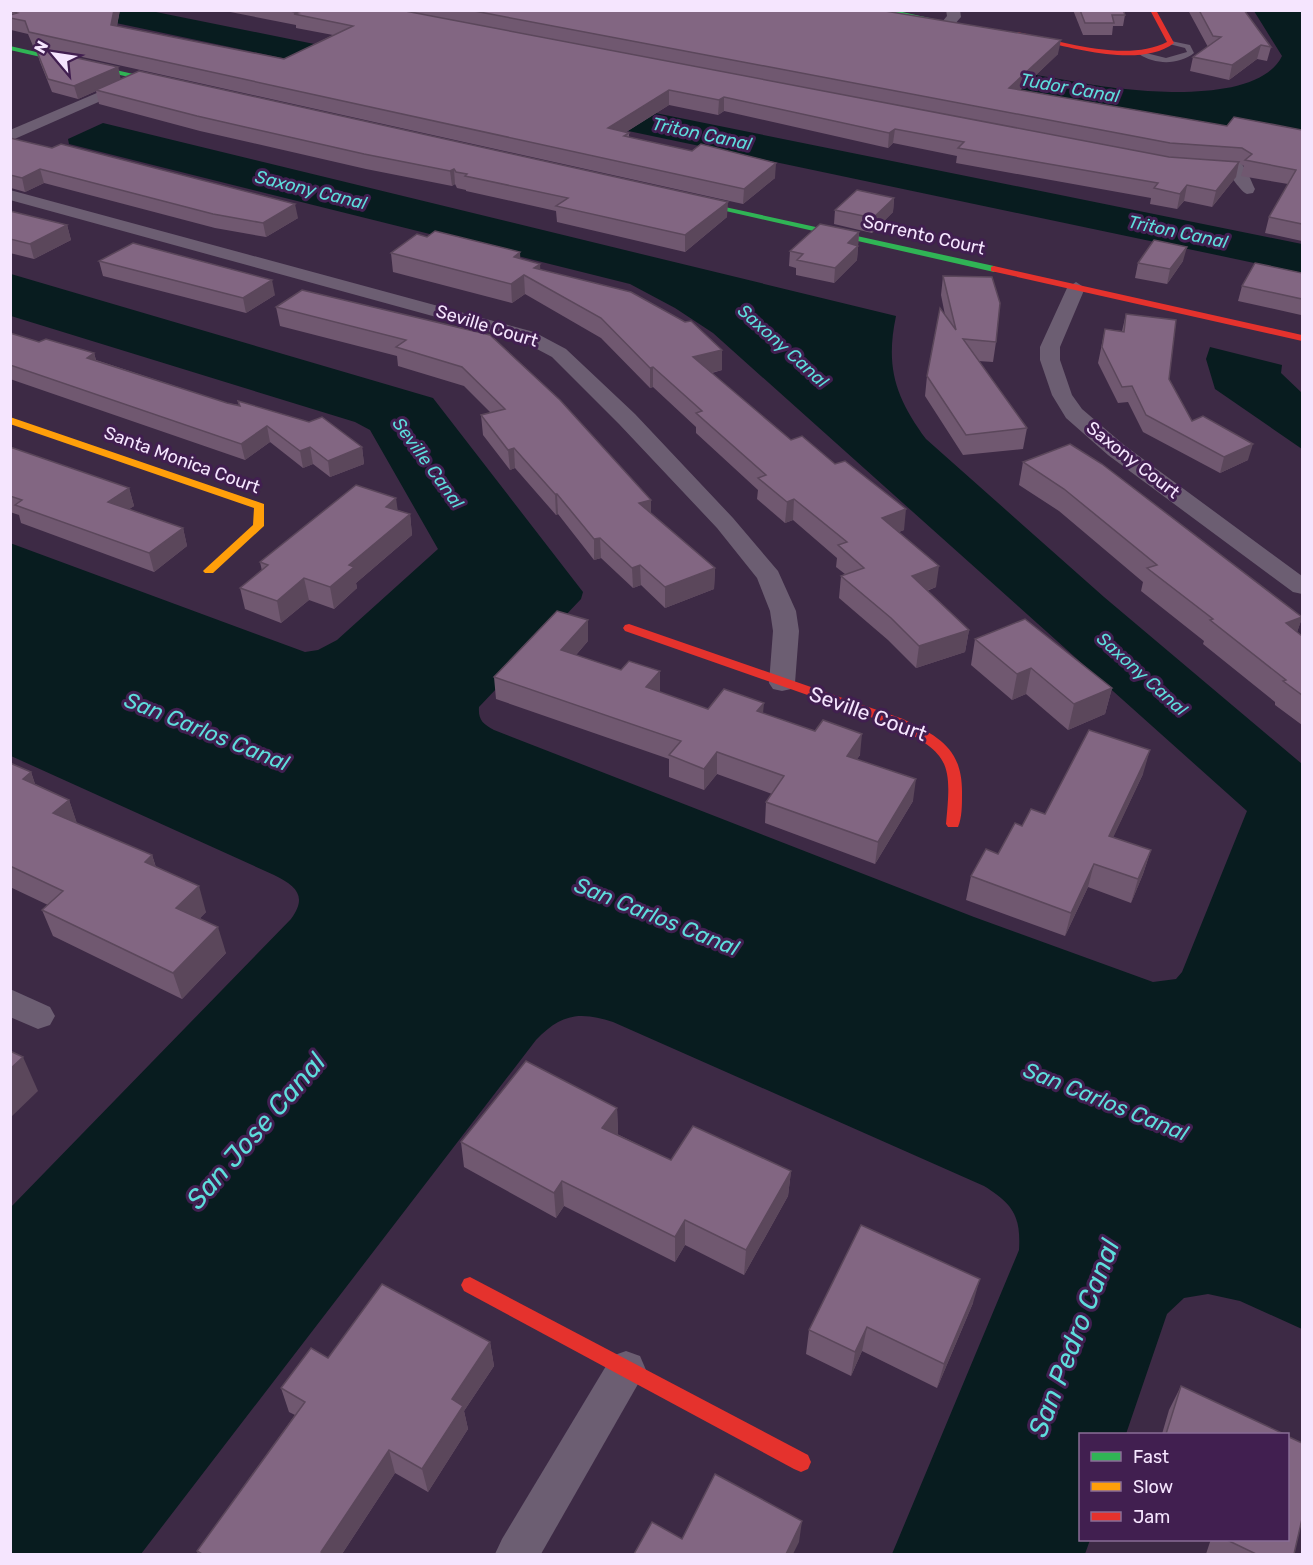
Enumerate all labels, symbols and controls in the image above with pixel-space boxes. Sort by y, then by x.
north arrow [24,24,84,84]
text: N [30,37,52,57]
water label: Tudor Canal [1019,68,1122,108]
water label: Triton Canal [650,113,754,155]
water label: Saxony Canal [253,165,370,215]
street label: Sorrento Court [861,210,987,260]
water label: Triton Canal [1126,211,1230,253]
street label: Seville Court [433,300,541,352]
water label: Saxony Canal [733,300,833,393]
water label: Seville Canal [388,413,469,513]
street label: Saxony Court [1082,417,1184,503]
street label: Santa Monica Court [101,422,263,498]
water label: Saxony Canal [1092,628,1192,721]
street label: Seville Court [806,681,930,746]
water label: San Carlos Canal [121,686,294,777]
water label: San Carlos Canal [571,871,744,962]
water label: San Jose Canal [180,1046,333,1216]
water label: San Carlos Canal [1020,1056,1193,1147]
water label: San Pedro Canal [1022,1234,1127,1441]
legend [1079,1433,1289,1541]
text: Fast [1133,1446,1169,1468]
text: Slow [1133,1476,1173,1498]
text: Jam [1133,1506,1170,1528]

